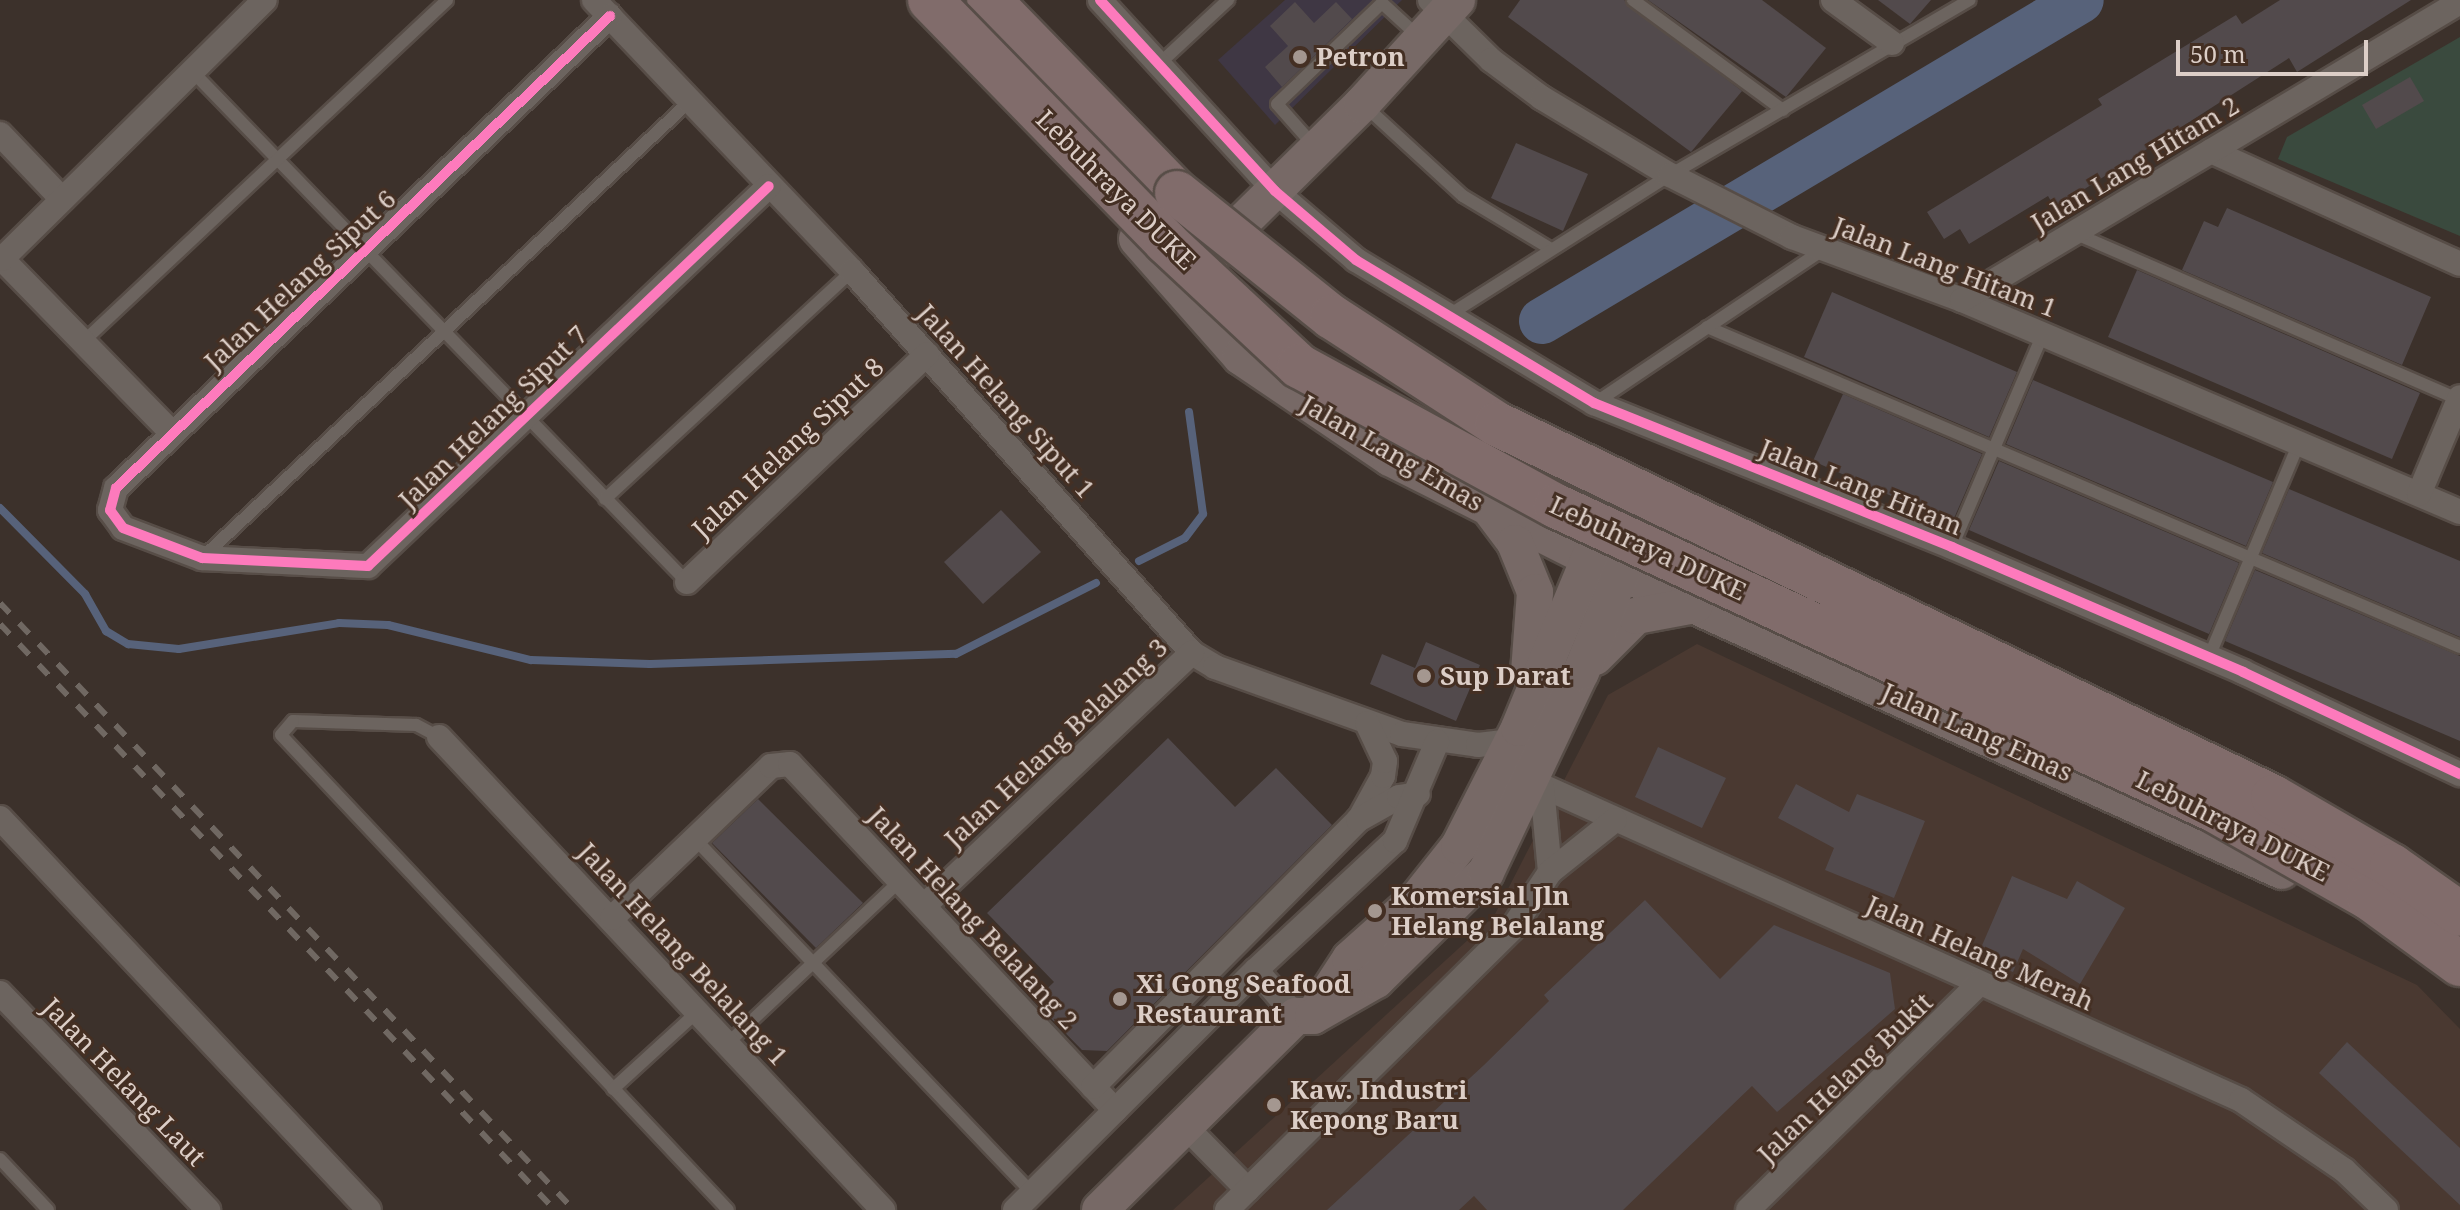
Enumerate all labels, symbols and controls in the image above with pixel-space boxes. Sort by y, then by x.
scale bar [2180,24,2372,74]
text: 50 m [2190,37,2246,70]
place label: Petron [1316,41,1405,73]
marker: Petron [1291,48,1309,66]
street label: Jalan Lang Hitam 2 [2025,90,2245,238]
street label: Lebuhraya DUKE [1030,104,1202,276]
street label: Jalan Helang Siput 6 [198,183,402,377]
street label: Jalan Lang Hitam 1 [1829,210,2061,324]
street label: Jalan Helang Siput 1 [911,298,1101,504]
street label: Jalan Helang Siput 7 [392,319,594,515]
street label: Jalan Helang Siput 8 [686,351,890,545]
street label: Jalan Lang Emas [1295,388,1489,518]
street label: Jalan Lang Hitam [1755,432,1967,542]
street label: Lebuhraya DUKE [1545,489,1751,607]
street label: Jalan Helang Belalang 3 [938,632,1174,854]
place label: Sup Darat [1440,660,1571,692]
marker: Sup Darat [1415,667,1433,685]
street label: Jalan Lang Emas [1877,676,2077,788]
street label: Lebuhraya DUKE [2131,764,2335,888]
street label: Jalan Helang Belalang 2 [862,800,1084,1036]
street label: Jalan Helang Belalang 1 [572,836,794,1072]
place label: Komersial Jln Helang Belalang [1391,880,1604,942]
street label: Jalan Helang Merah [1861,889,2099,1017]
marker: Komersial Jln Helang Belalang [1366,902,1384,920]
place label: Xi Gong Seafood Restaurant [1136,968,1351,1030]
street label: Jalan Helang Bukit [1751,987,1939,1169]
marker: Xi Gong Seafood Restaurant [1111,990,1129,1008]
street label: Jalan Helang Laut [36,992,212,1172]
place label: Kaw. Industri Kepong Baru [1290,1074,1467,1136]
marker: Kaw. Industri Kepong Baru [1265,1096,1283,1114]

